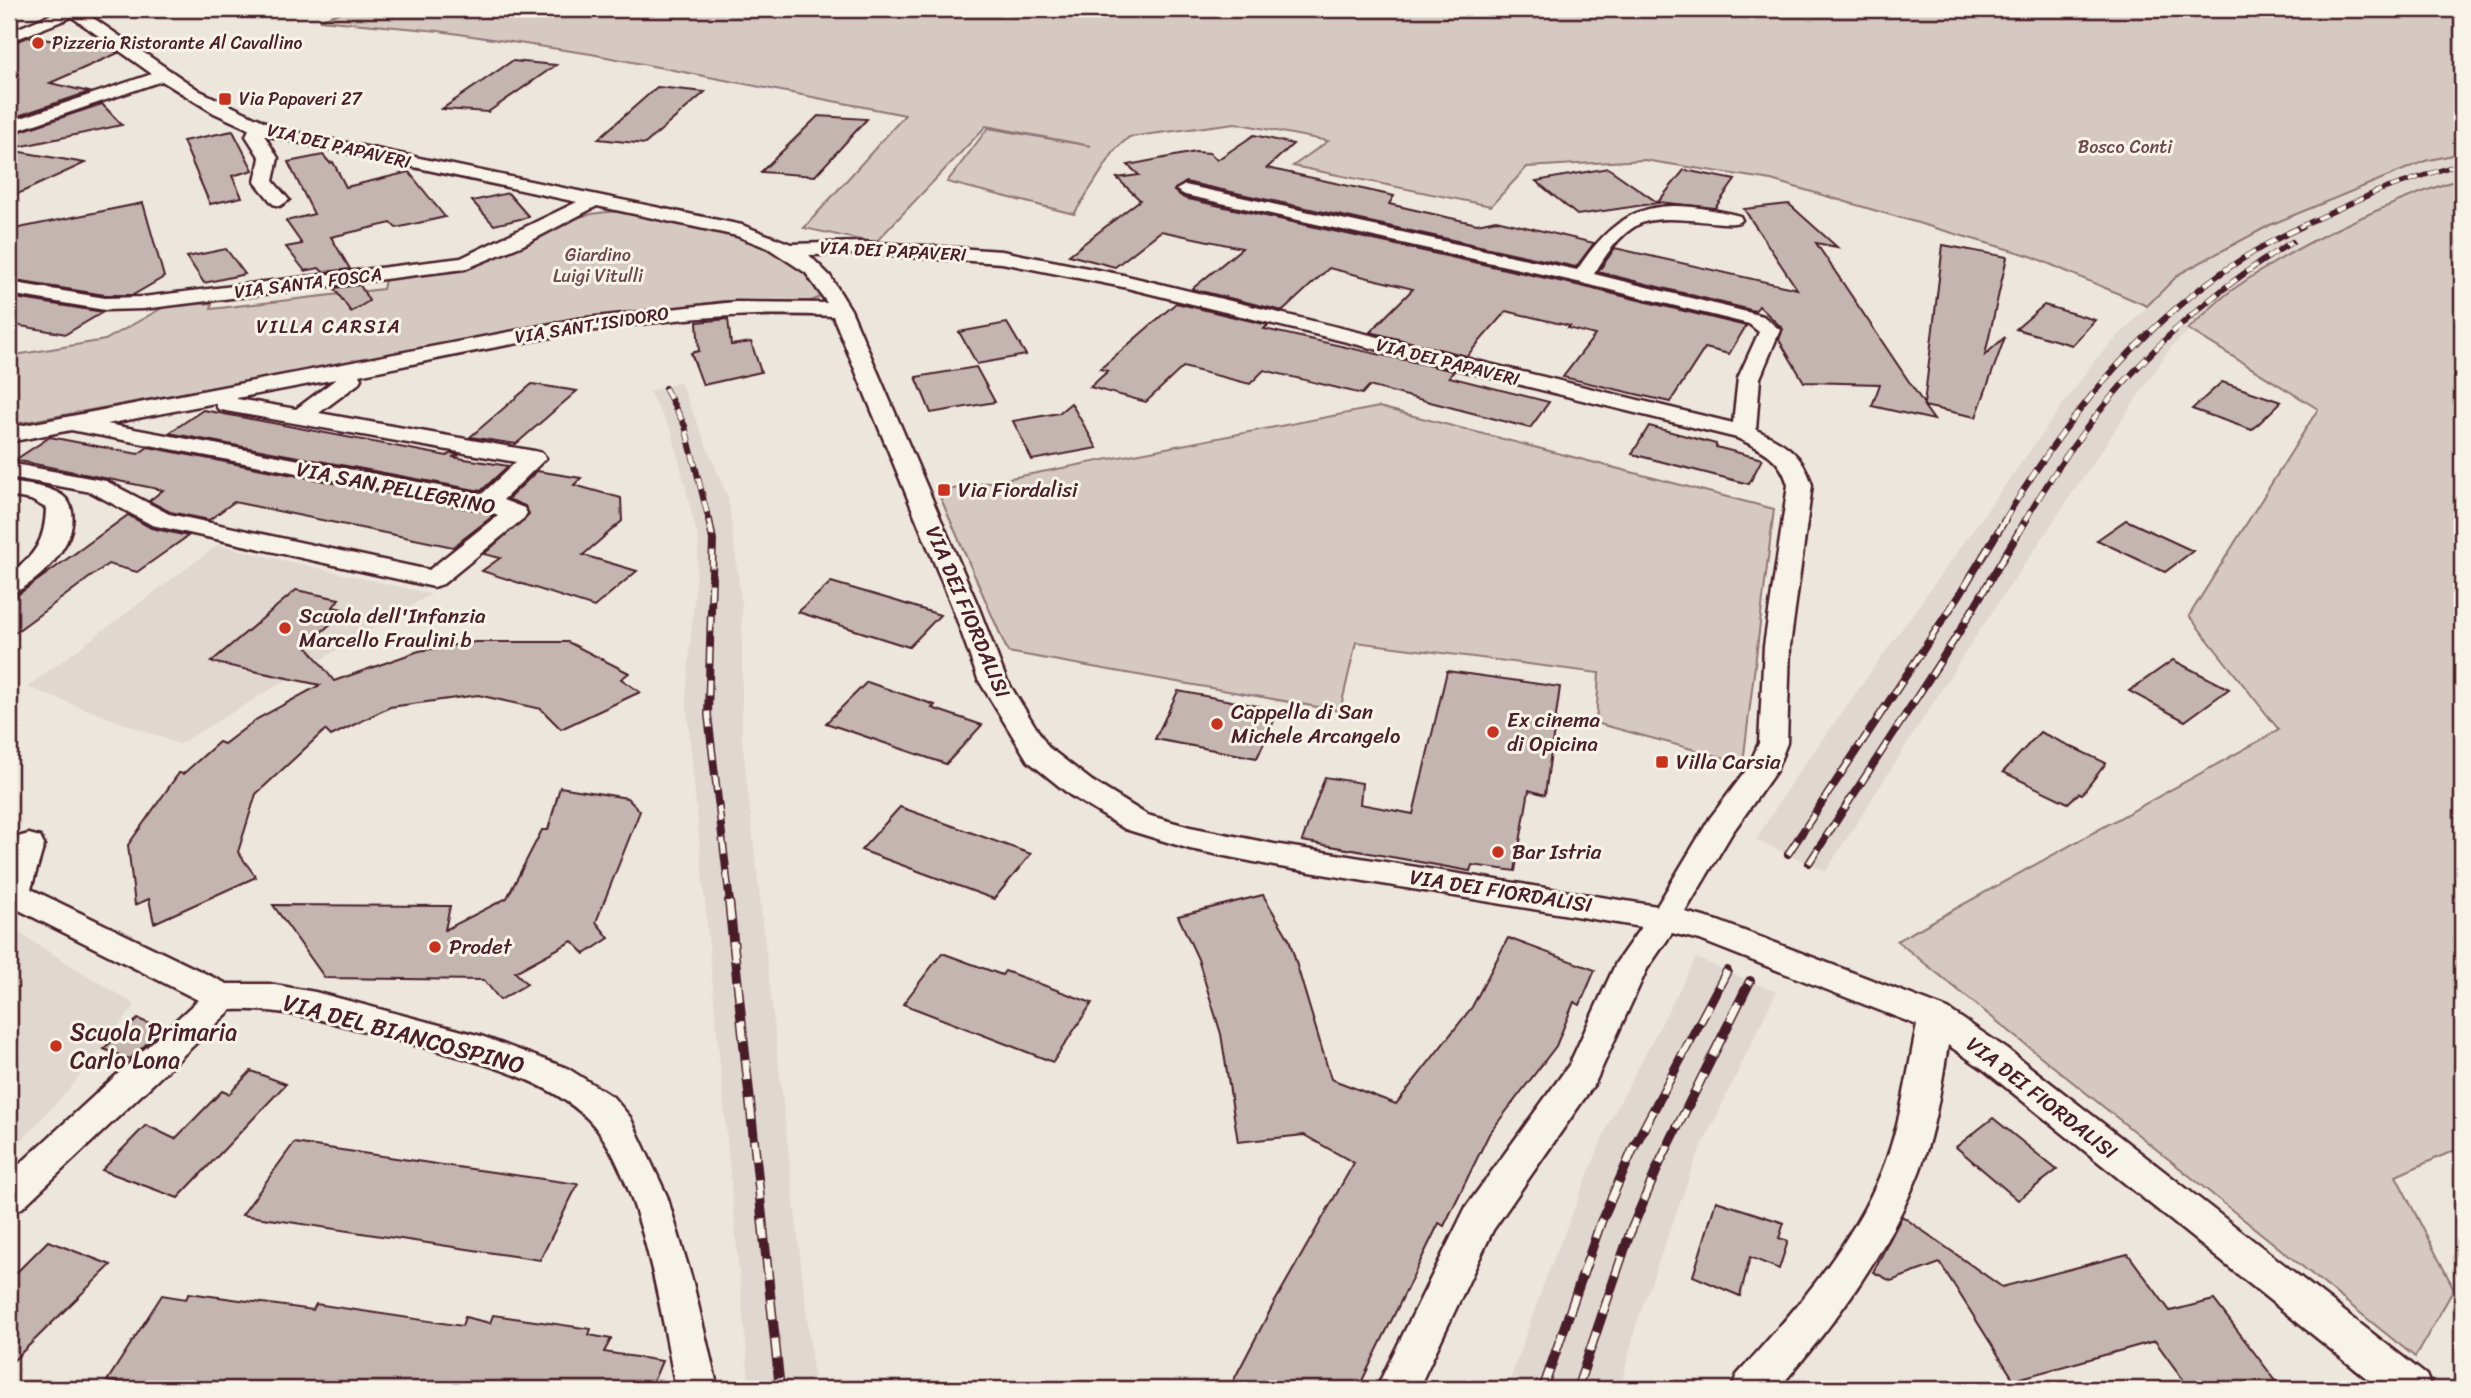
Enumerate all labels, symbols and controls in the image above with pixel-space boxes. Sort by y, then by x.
place label: Pizzeria Ristorante Al Cavallino [52,27,302,59]
marker: Pizzeria Ristorante Al Cavallino [30,35,46,51]
place label: Via Papaveri 27 [239,83,364,115]
marker: Via Papaveri 27 [217,91,233,107]
street label: VIA DEI PAPAVERI [264,114,415,178]
park label: Bosco Conti [2078,131,2173,163]
street label: VIA DEI PAPAVERI [819,231,968,271]
park label: Giardino Luigi Vitulli [553,239,644,292]
street label: VIA SANTA FOSCA [232,258,384,308]
street label: VIA SANT'ISIDORO [513,297,671,353]
district label: VILLA CARSIA [256,310,402,343]
street label: VIA DEI PAPAVERI [1373,329,1523,395]
street label: VIA SAN PELLEGRINO [293,450,499,526]
place label: Via Fiordalisi [958,471,1079,509]
marker: Via Fiordalisi [936,482,952,498]
street label: VIA DEI FIORDALISI [914,520,1022,705]
place label: Scuola dell'Infanzia Marcello Fraulini b [299,597,486,659]
marker: Scuola dell'Infanzia Marcello Fraulini b [277,620,293,636]
place label: Cappella di San Michele Arcangelo [1231,693,1400,755]
place label: Ex cinema di Opicina [1507,701,1600,763]
marker: Cappella di San Michele Arcangelo [1209,716,1225,732]
marker: Ex cinema di Opicina [1485,724,1501,740]
place label: Villa Carsia [1676,743,1781,781]
marker: Villa Carsia [1654,754,1670,770]
place label: Bar Istria [1512,833,1602,871]
marker: Bar Istria [1490,844,1506,860]
street label: VIA DEI FIORDALISI [1407,858,1596,924]
place label: Prodet [449,928,513,966]
marker: Prodet [427,939,443,955]
street label: VIA DEL BIANCOSPINO [278,982,530,1086]
place label: Scuola Primaria Carlo Lona [70,1011,237,1081]
street label: VIA DEI FIORDALISI [1958,1026,2127,1170]
marker: Scuola Primaria Carlo Lona [48,1038,64,1054]

